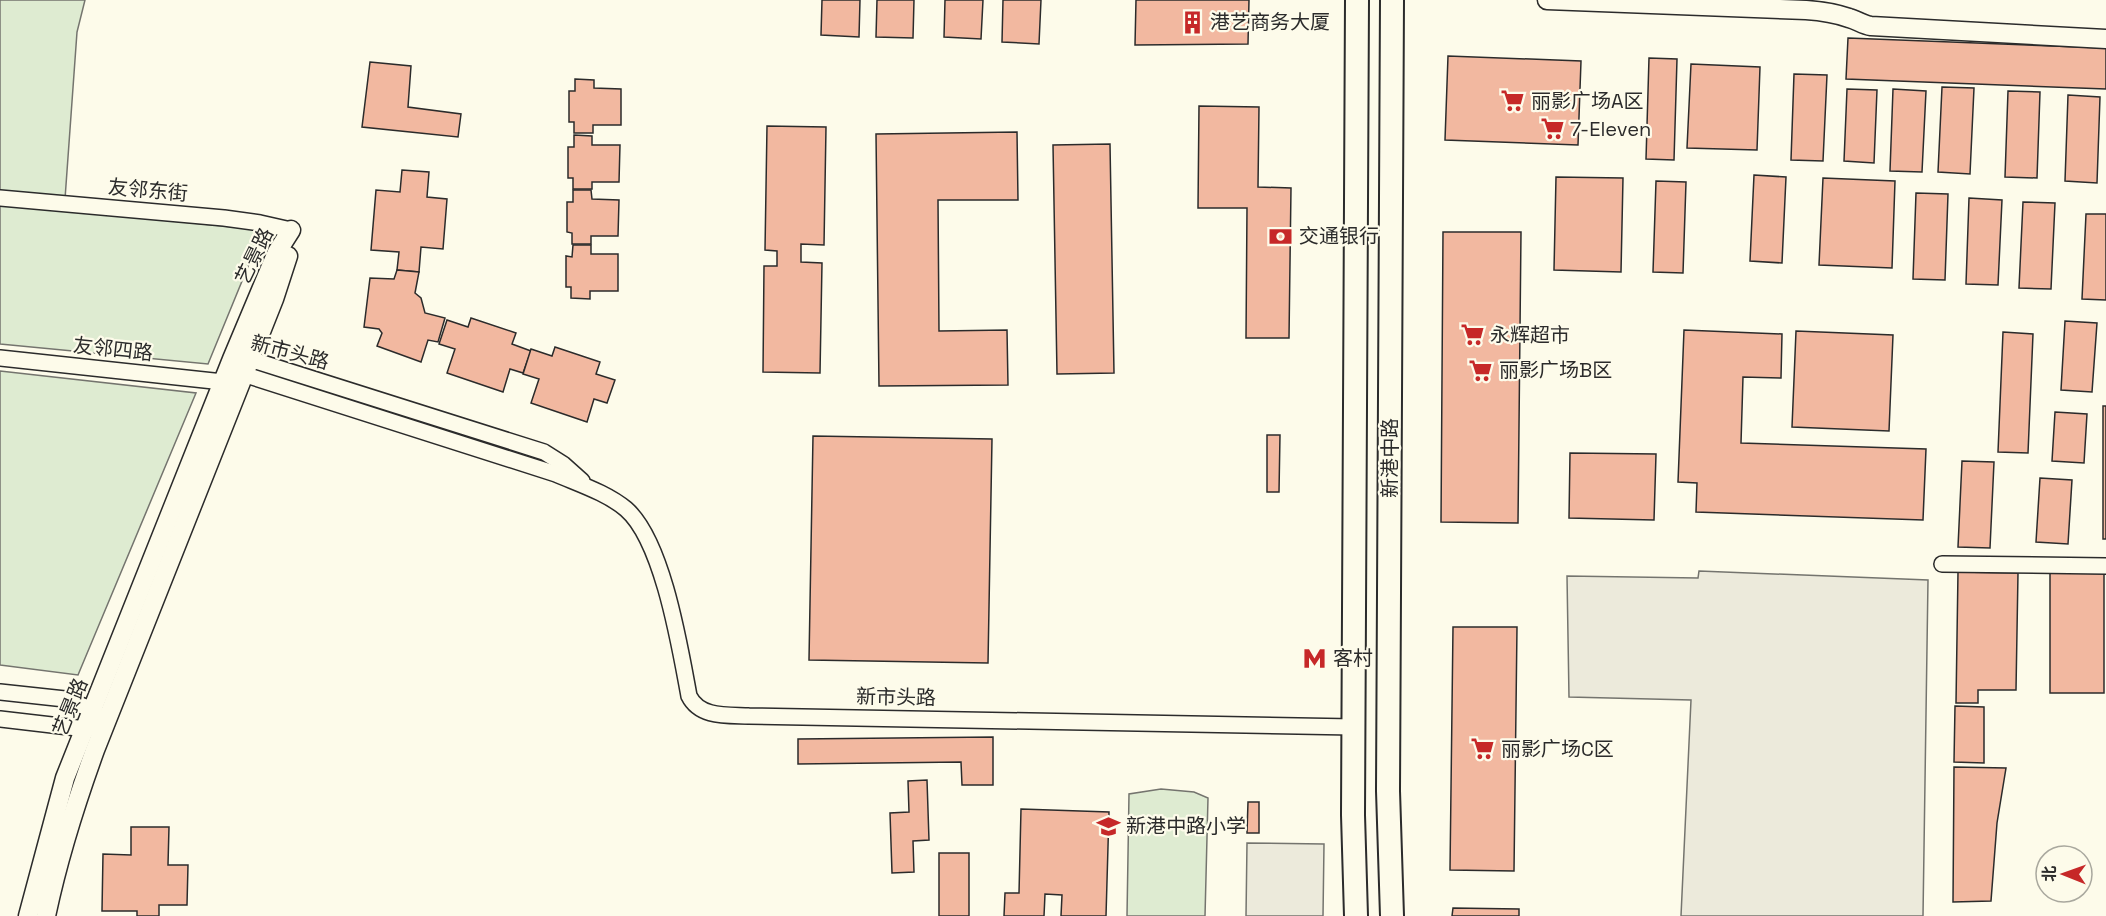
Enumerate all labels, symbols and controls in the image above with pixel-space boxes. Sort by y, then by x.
building icon: 港艺商务大厦 [1179,9,1205,35]
place label: 港艺商务大厦 [1210,9,1330,35]
supermarket icon: 丽影广场A区 [1500,88,1526,114]
place label: 丽影广场A区 [1531,88,1644,114]
supermarket icon: 7-Eleven [1539,116,1565,142]
place label: 7-Eleven [1570,116,1651,142]
street label: 友邻东街 [107,174,189,206]
street label: 艺景路 [229,223,279,289]
bank icon: 交通银行 [1268,223,1294,249]
place label: 交通银行 [1299,223,1379,249]
supermarket icon: 永辉超市 [1459,322,1485,348]
place label: 永辉超市 [1490,322,1570,348]
street label: 新市头路 [248,329,332,375]
street label: 友邻四路 [72,332,154,366]
supermarket icon: 丽影广场B区 [1468,357,1494,383]
place label: 丽影广场B区 [1499,357,1612,383]
street label: 新港中路 [1377,418,1403,498]
metro station icon: 客村 [1302,645,1328,671]
place label: 客村 [1333,645,1373,671]
street label: 艺景路 [47,674,93,740]
street label: 新市头路 [856,683,936,711]
supermarket icon: 丽影广场C区 [1470,736,1496,762]
place label: 丽影广场C区 [1501,736,1614,762]
school or university icon: 新港中路小学 [1095,813,1121,839]
place label: 新港中路小学 [1126,813,1246,839]
north arrow [2034,844,2094,904]
text: 北 [2039,866,2060,882]

